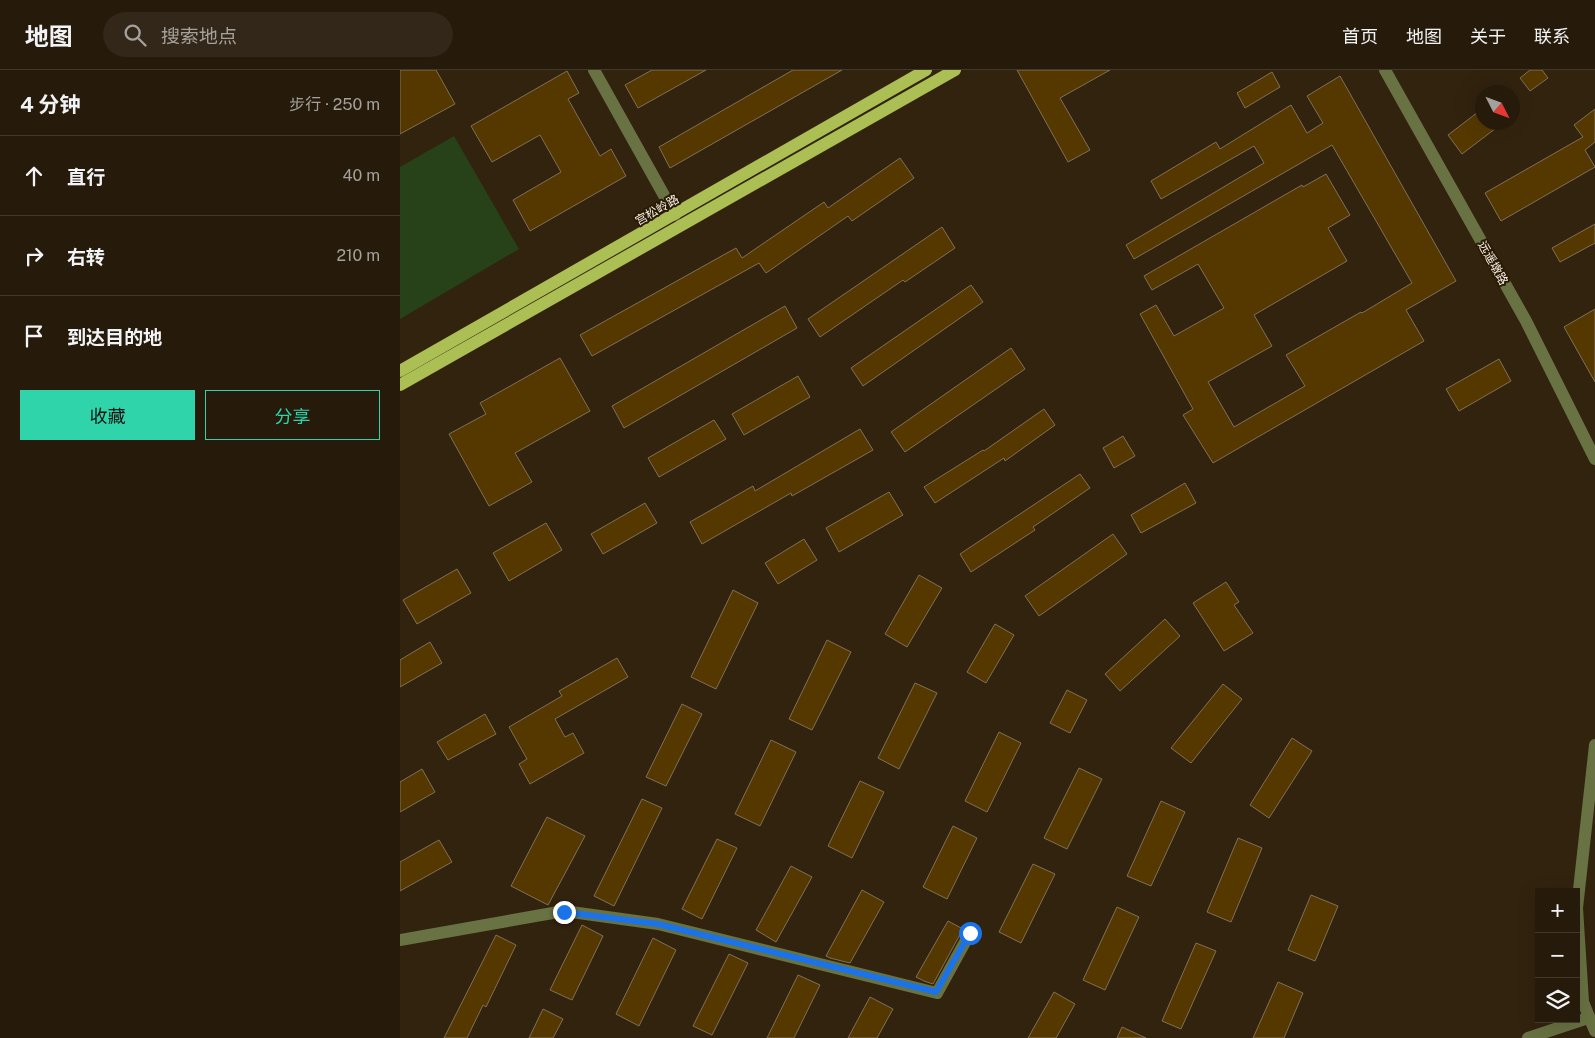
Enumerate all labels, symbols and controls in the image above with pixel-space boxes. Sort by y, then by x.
search box [103,12,453,57]
icon: search [121,21,149,49]
text: 地图 [25,22,73,50]
text: 搜索地点 [161,25,237,47]
text: 首页 [1342,26,1378,47]
text: 地图 [1406,26,1442,47]
text: 关于 [1470,26,1506,47]
text: 联系 [1534,26,1570,47]
north arrow [1475,85,1520,130]
text: 4 分钟 [20,92,81,117]
text: 步行 · 250 m [289,95,380,114]
icon: ahead [20,162,48,190]
text: 直行 [67,166,105,188]
text: 40 m [342,166,380,185]
street label: 宫松岭路 [633,192,681,228]
street label: 远遥墩路 [1475,239,1511,287]
icon: right [20,242,48,270]
text: 右转 [67,246,105,268]
text: 210 m [336,246,380,265]
icon: arrive [20,322,48,350]
text: 到达目的地 [67,326,162,348]
button: 收藏 [20,390,195,440]
button: 分享 [205,390,380,440]
map controls [1535,888,1580,1023]
button: + [1535,888,1580,933]
route end [553,901,576,924]
route start [959,922,982,945]
button: − [1535,933,1580,978]
button: layers [1535,978,1580,1023]

